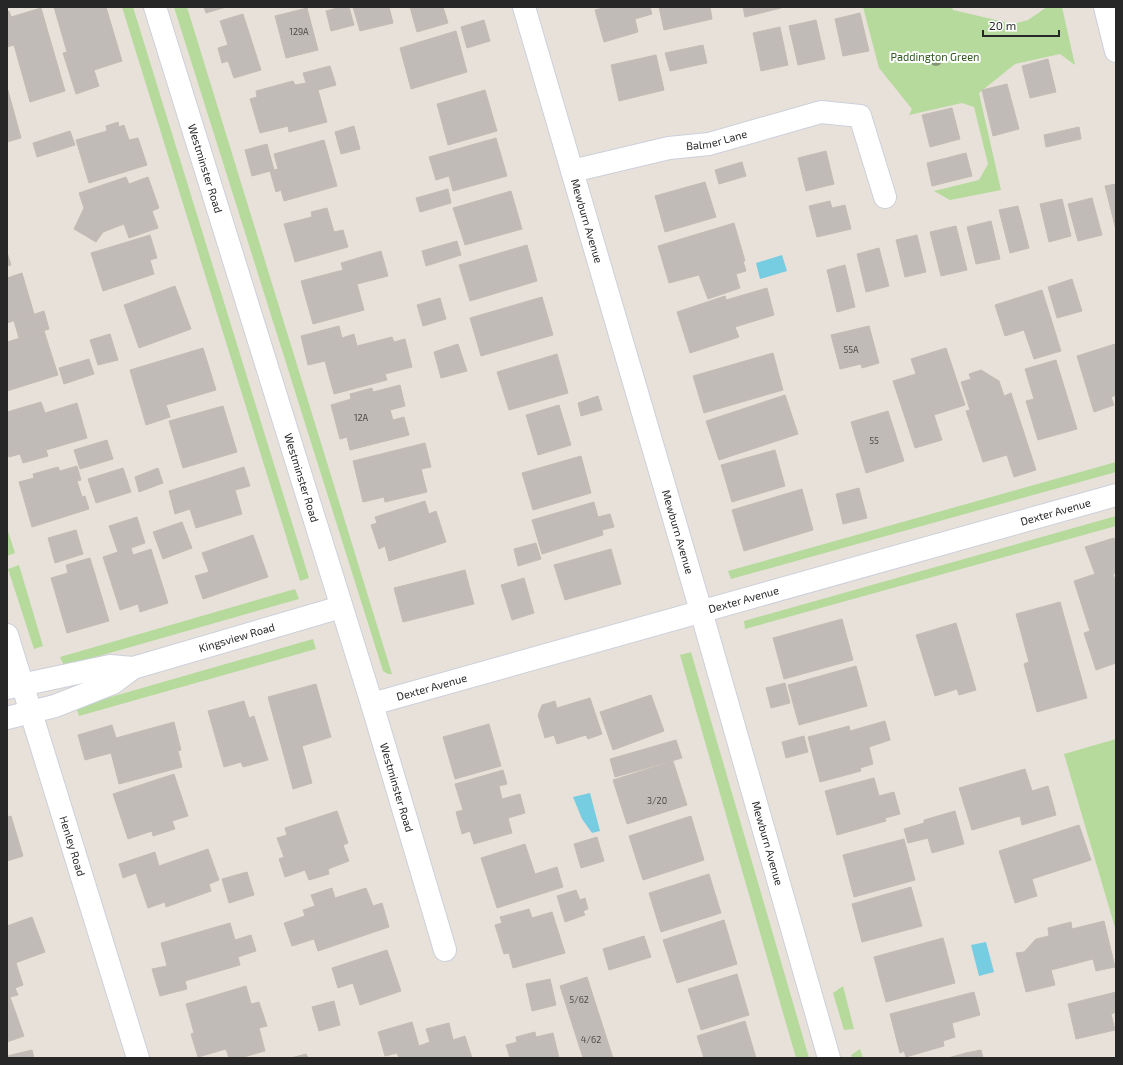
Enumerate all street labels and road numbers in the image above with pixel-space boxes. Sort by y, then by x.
street label: Westminster Road [186,122,226,214]
street label: Balmer Lane [685,126,749,152]
street label: Mewburn Avenue [569,177,606,265]
street label: Westminster Road [282,431,322,524]
street label: Mewburn Avenue [660,488,697,576]
street label: Dexter Avenue [1019,495,1092,528]
street label: Dexter Avenue [707,583,780,615]
street label: Kingsview Road [197,620,276,654]
street label: Dexter Avenue [395,671,468,703]
street label: Westminster Road [378,741,417,833]
street label: Mewburn Avenue [750,799,786,887]
street label: Henley Road [57,814,88,878]

